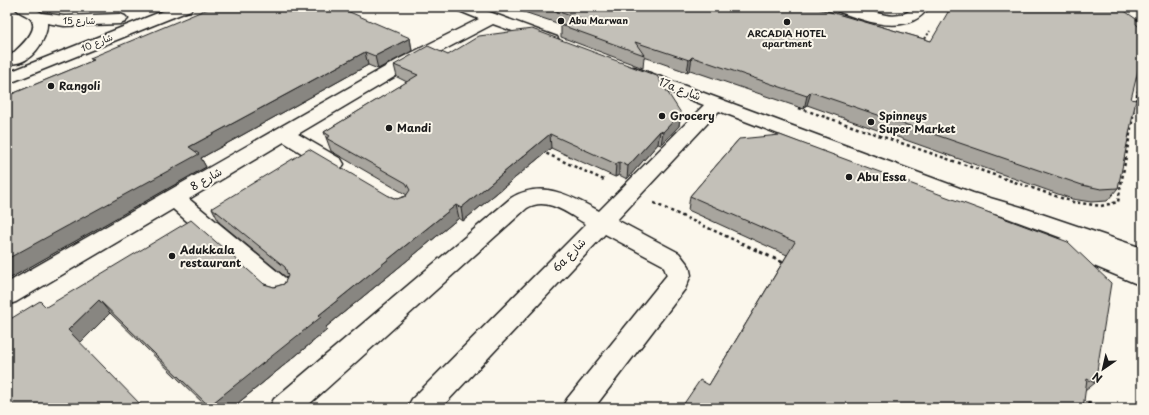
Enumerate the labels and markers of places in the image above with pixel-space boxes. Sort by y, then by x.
place label: Abu Marwan [568,13,628,27]
marker: Abu Marwan [556,16,566,26]
marker: ARCADIA HOTEL apartment [782,17,792,27]
place label: ARCADIA HOTEL apartment [748,26,827,50]
place label: Rangoli [59,77,101,94]
marker: Rangoli [46,81,56,91]
place label: Grocery [670,107,715,124]
place label: Spinneys Super Market [879,107,956,137]
marker: Grocery [657,111,667,121]
marker: Spinneys Super Market [866,117,876,127]
place label: Mandi [397,119,431,136]
marker: Mandi [384,123,394,133]
place label: Abu Essa [856,168,907,185]
marker: Abu Essa [844,172,854,182]
place label: Adukkala restaurant [179,241,241,271]
marker: Adukkala restaurant [167,251,177,261]

